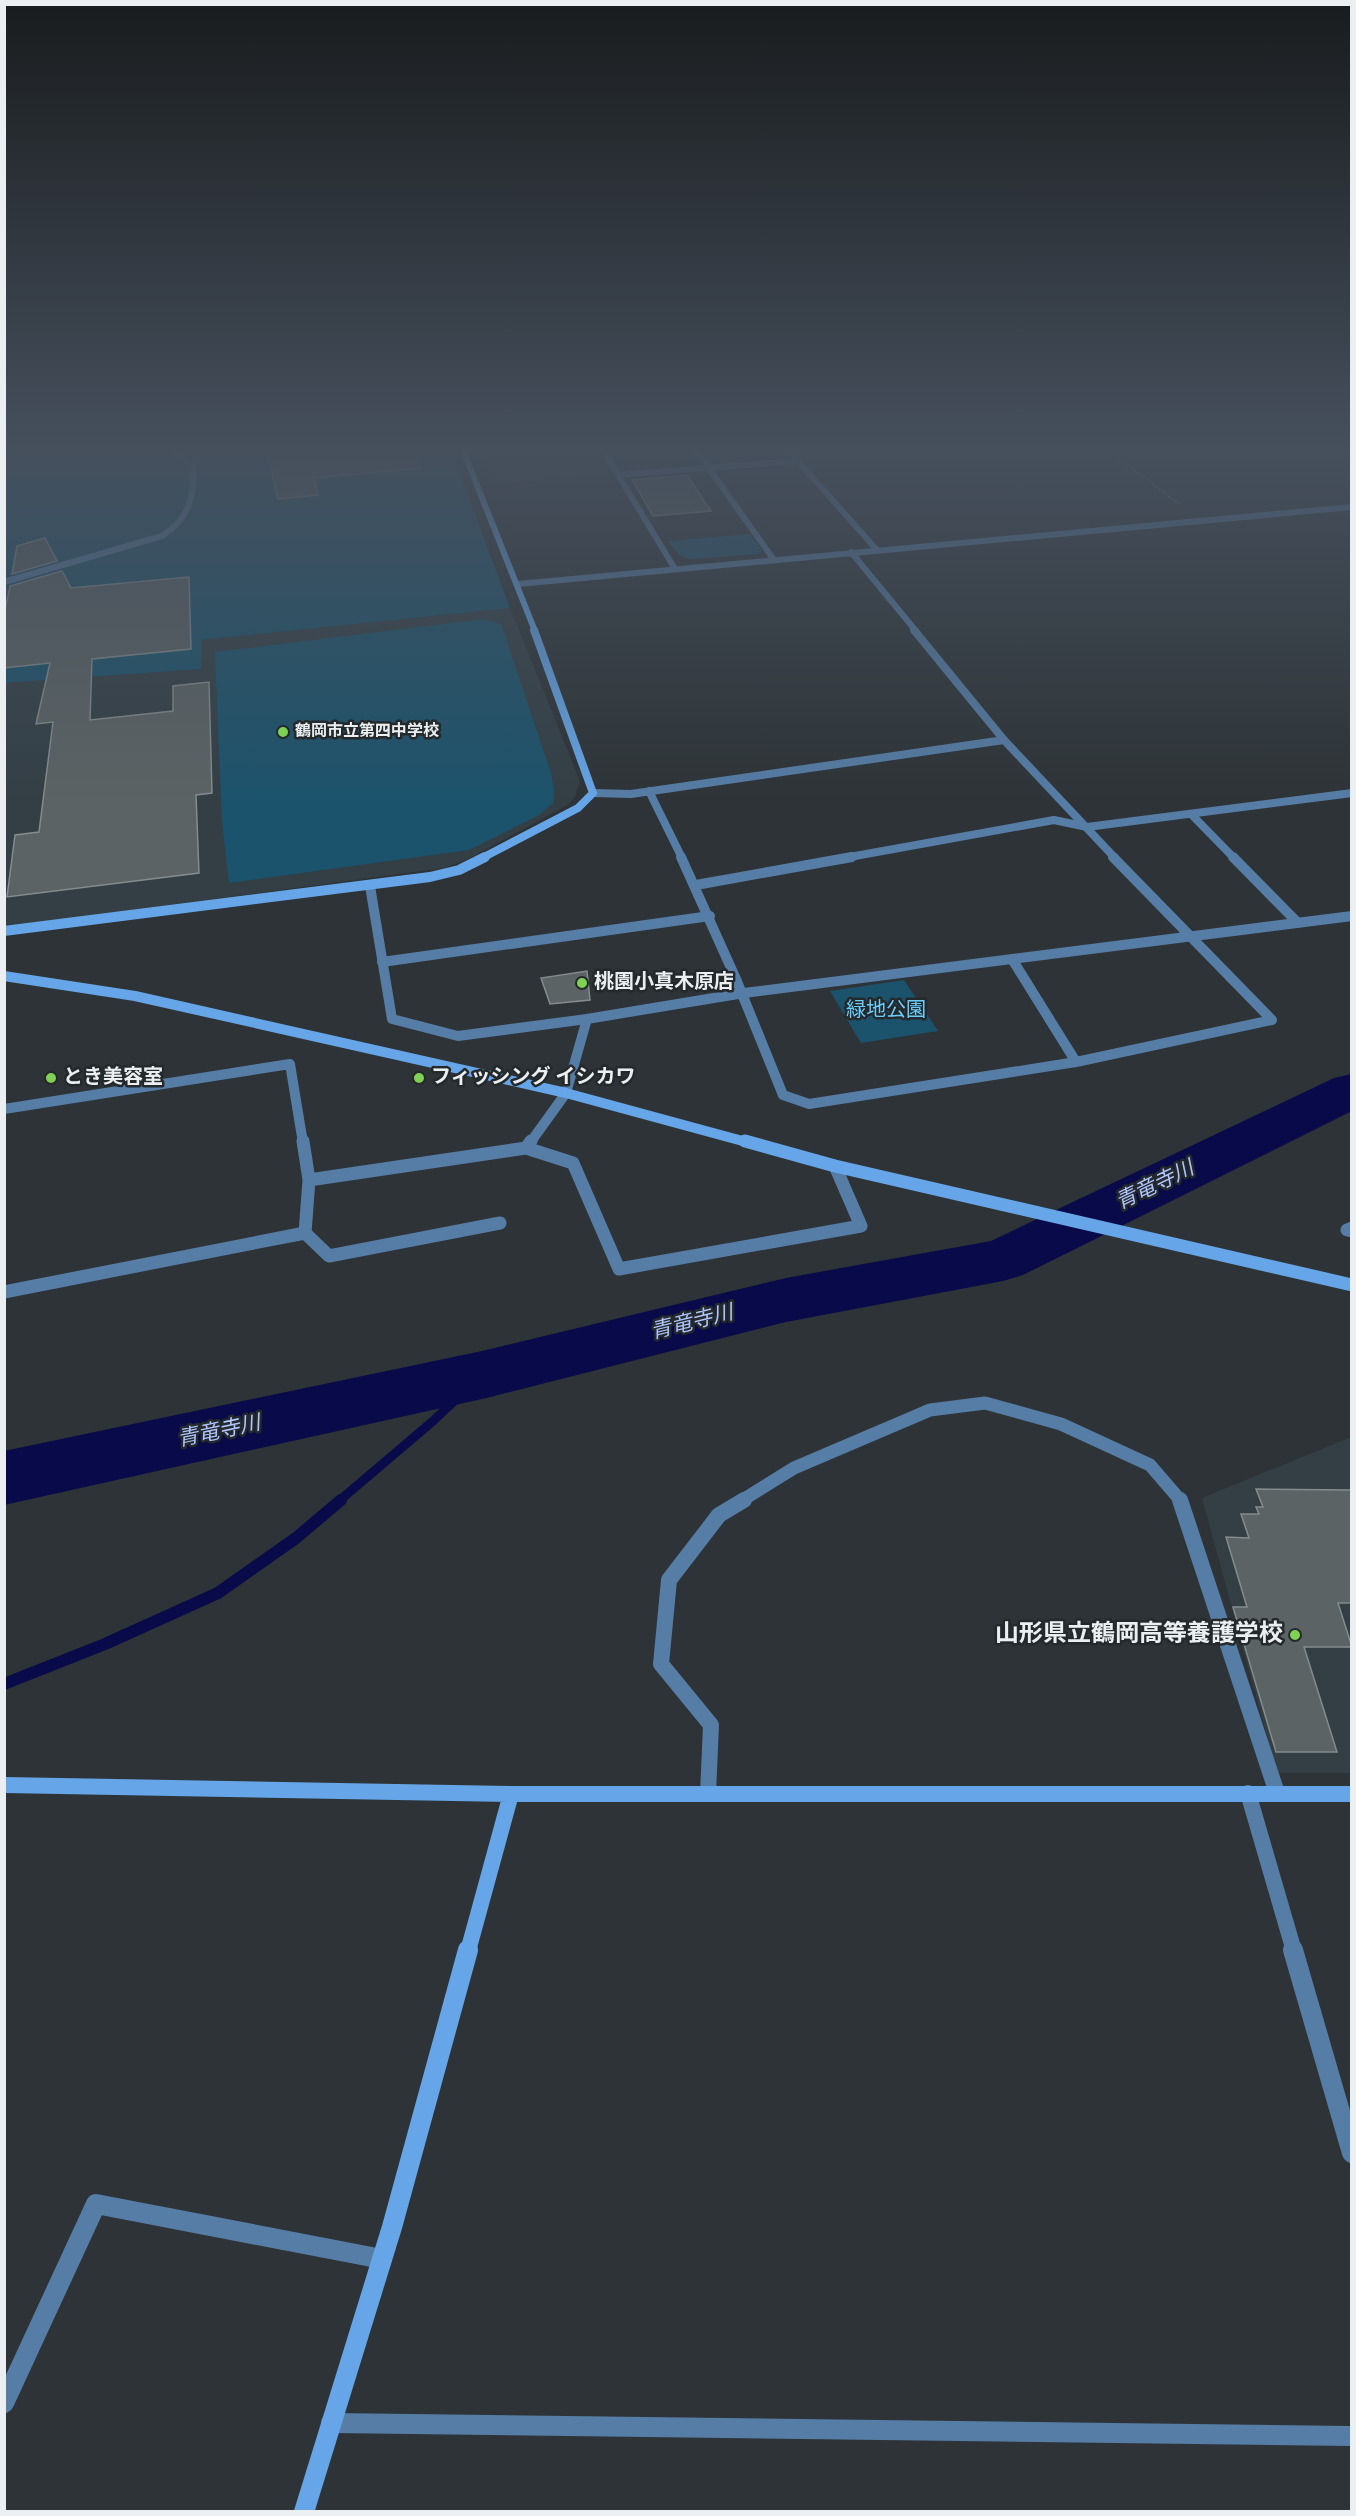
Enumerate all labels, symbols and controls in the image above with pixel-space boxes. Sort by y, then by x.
place label: 鶴岡市立第四中学校 [295,722,439,742]
marker: 鶴岡市立第四中学校 [276,725,290,739]
place label: 桃園小真木原店 [594,970,734,996]
marker: 桃園小真木原店 [575,976,589,990]
park label: 緑地公園 [846,998,926,1024]
place label: とき美容室 [63,1065,163,1091]
place label: フィッシング イシカワ [431,1065,636,1091]
marker: とき美容室 [44,1071,58,1085]
marker: フィッシング イシカワ [412,1071,426,1085]
water label: 青竜寺川 [1111,1155,1200,1217]
water label: 青竜寺川 [648,1299,738,1346]
water label: 青竜寺川 [175,1410,265,1454]
place label: 山形県立鶴岡高等養護学校 [995,1620,1283,1650]
marker: 山形県立鶴岡高等養護学校 [1288,1628,1302,1642]

